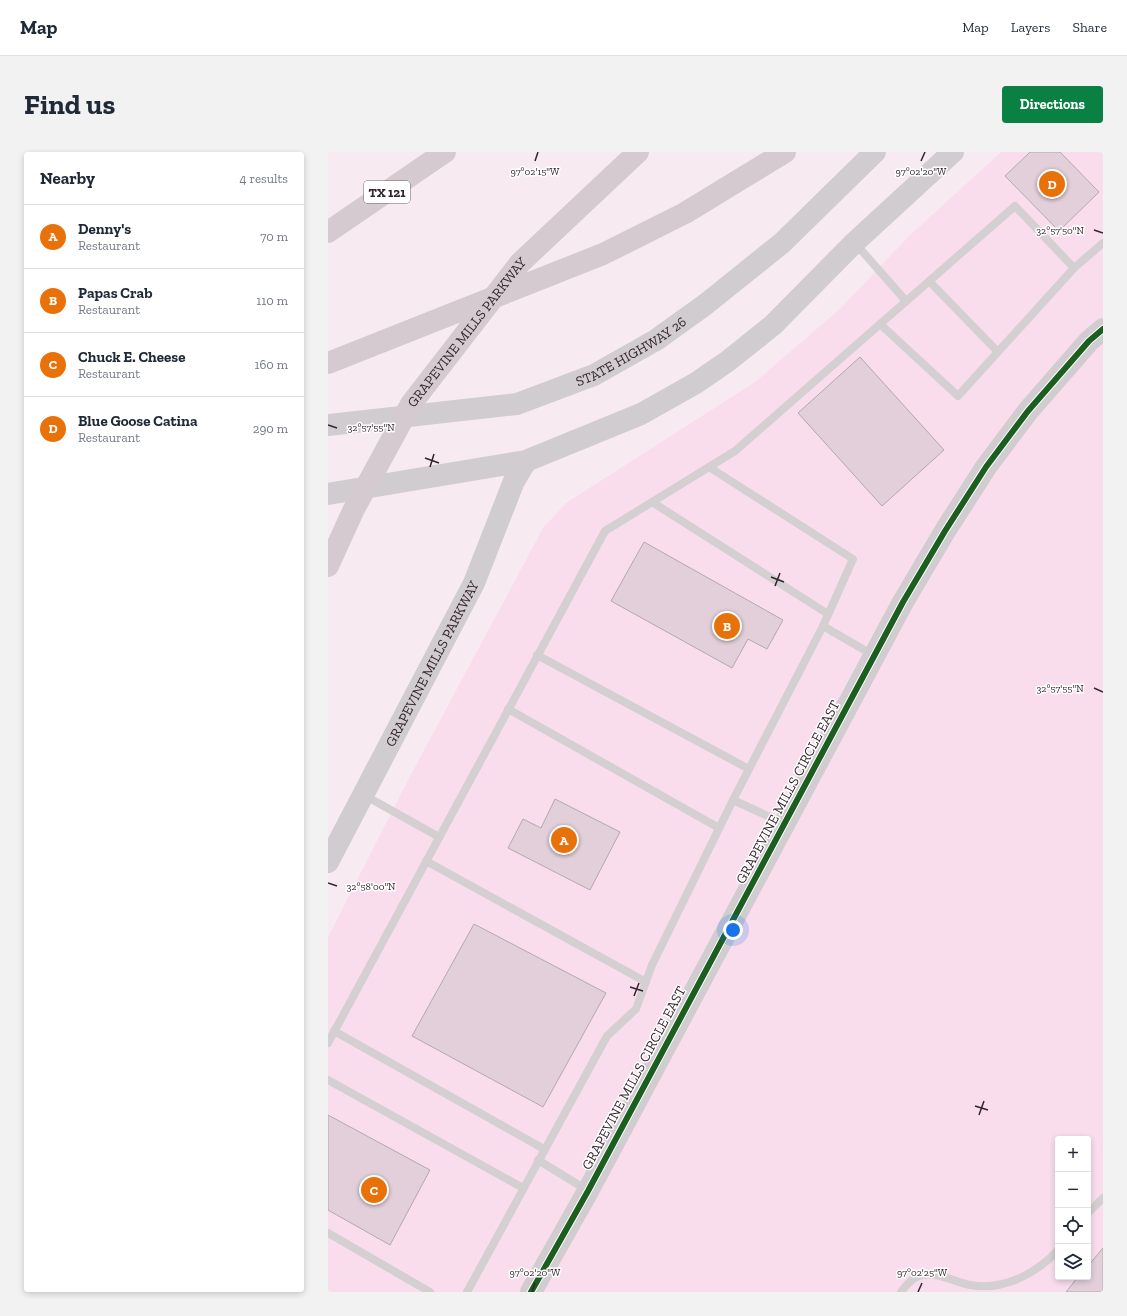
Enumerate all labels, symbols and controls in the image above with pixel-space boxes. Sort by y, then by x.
text: Map [20,16,57,39]
text: Map [962,19,989,36]
text: Layers [1011,19,1050,36]
text: Share [1072,19,1107,36]
button: Directions [1002,86,1103,123]
text: Find us [24,88,115,121]
text: 97°02'15"W [511,166,560,178]
text: 97°02'20"W [896,166,947,178]
text: Nearby [40,168,95,188]
pin: D [1039,169,1065,199]
text: 4 results [240,171,288,186]
road number: TX 121 [364,181,410,203]
text: Denny's [78,220,131,238]
text: 32°57'50"N [1036,225,1084,237]
text: A [49,229,57,244]
text: 70 m [260,229,288,244]
text: Restaurant [78,238,140,253]
street label: GRAPEVINE MILLS PARKWAY [403,253,530,410]
text: Papas Crab [78,284,152,302]
text: B [49,293,57,308]
text: 110 m [256,293,288,308]
text: Restaurant [78,302,140,317]
street label: STATE HIGHWAY 26 [573,313,689,390]
text: Chuck E. Cheese [78,348,185,366]
text: C [49,357,57,372]
text: 160 m [254,357,288,372]
text: Restaurant [78,366,140,381]
text: Blue Goose Catina [78,412,197,430]
text: D [48,421,58,436]
text: 290 m [253,421,288,436]
text: 32°57'55"N [347,422,395,434]
text: Restaurant [78,430,140,445]
street label: GRAPEVINE MILLS PARKWAY [382,577,482,749]
pin: B [714,611,740,641]
text: 32°57'55"N [1036,683,1084,695]
street label: GRAPEVINE MILLS CIRCLE EAST [732,697,844,887]
pin: A [551,825,577,855]
text: 32°58'00"N [346,881,396,893]
your location [723,920,743,940]
street label: GRAPEVINE MILLS CIRCLE EAST [578,983,690,1173]
map controls [1055,1136,1091,1280]
button: + [1055,1136,1091,1172]
button: − [1055,1172,1091,1208]
pin: C [361,1175,387,1205]
button: locate [1055,1208,1091,1244]
button: layers [1055,1244,1091,1280]
text: 97°02'20"W [510,1267,561,1279]
text: 97°02'25"W [897,1267,948,1279]

